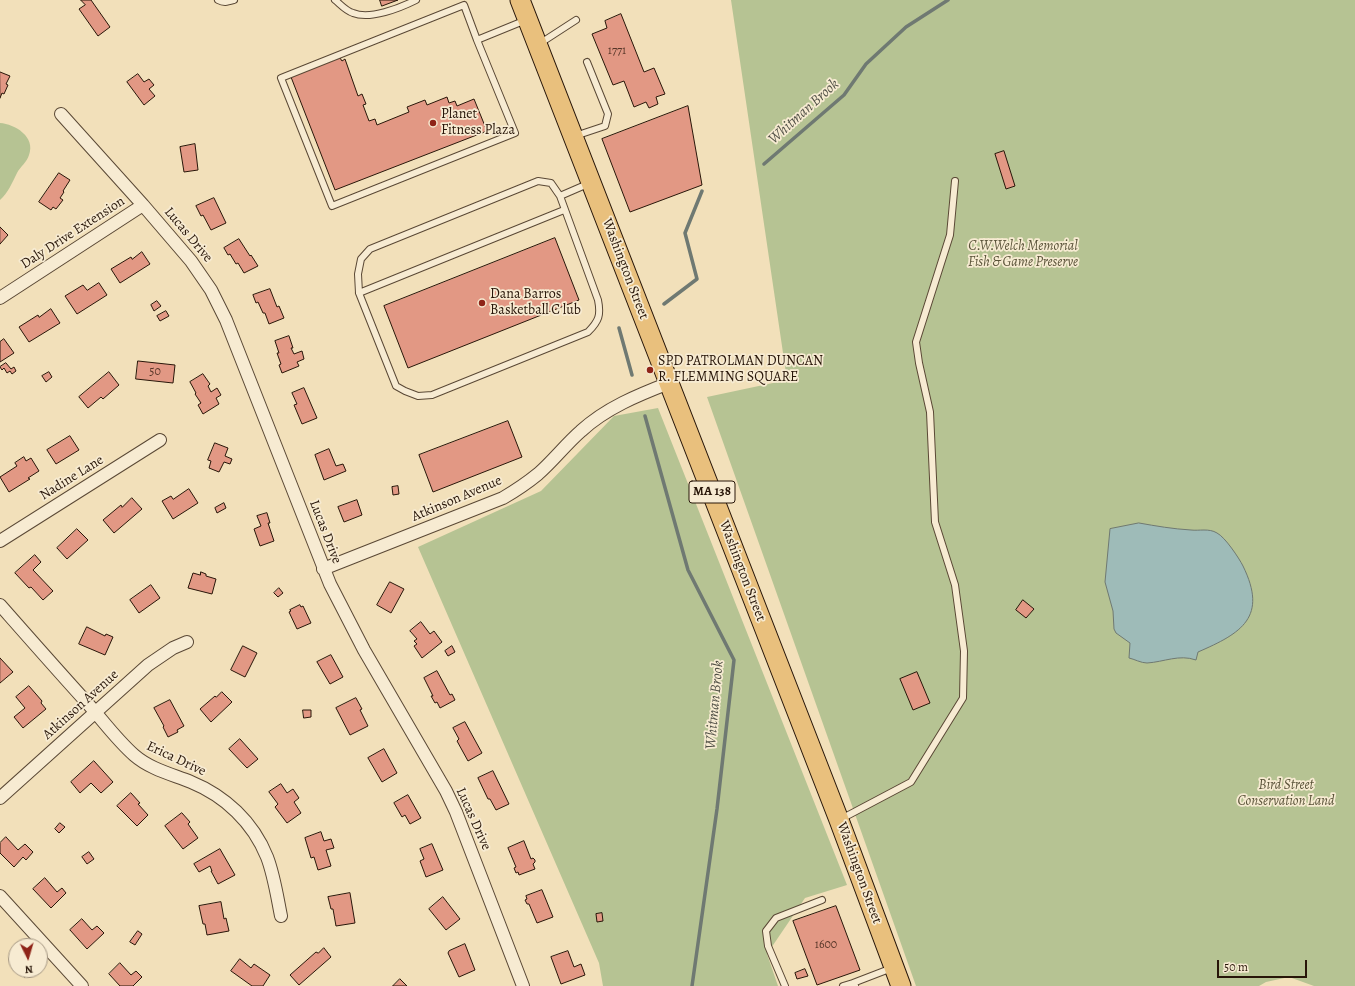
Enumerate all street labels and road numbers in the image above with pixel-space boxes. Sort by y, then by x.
street label: Daly Drive Extension [18,193,128,273]
street label: Lucas Drive [160,204,216,266]
street label: Washington Street [598,216,652,322]
street label: Nadine Lane [37,452,107,504]
street label: Atkinson Avenue [409,472,505,526]
road number: MA 138 [689,481,735,503]
street label: Lucas Drive [305,498,345,566]
street label: Washington Street [715,518,769,624]
street label: Atkinson Avenue [40,667,122,743]
street label: Erica Drive [144,738,208,780]
street label: Lucas Drive [452,785,494,853]
street label: Washington Street [833,820,885,926]

